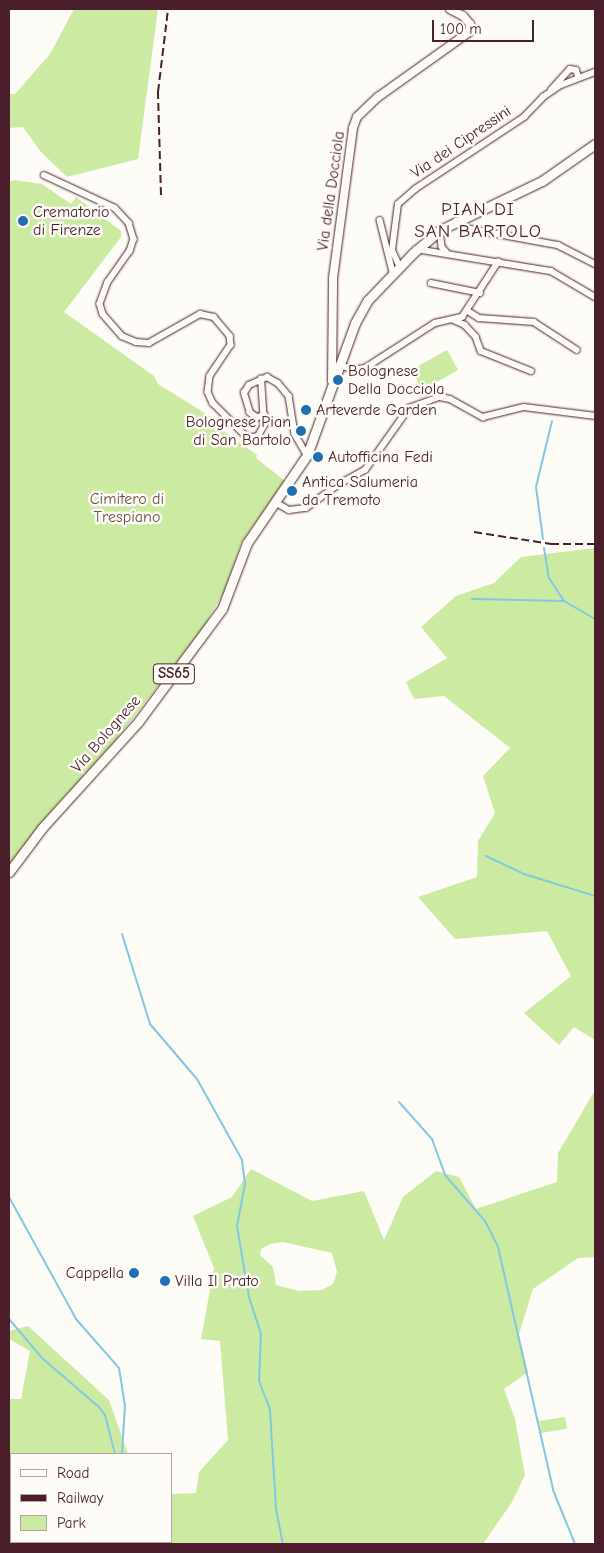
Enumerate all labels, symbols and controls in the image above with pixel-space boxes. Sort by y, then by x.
scale bar [434,10,536,42]
text: 100 m [440,20,482,38]
street label: Via dei Cipressini [407,101,515,183]
street label: Via della Docciola [313,130,349,252]
district label: PIAN DI SAN BARTOLO [413,199,543,243]
place label: Crematorio di Firenze [33,202,109,240]
marker: Crematorio di Firenze [17,215,29,227]
place label: Bolognese Della Docciola [348,361,444,399]
marker: Bolognese Della Docciola [332,374,344,386]
place label: Arteverde Garden [316,400,437,420]
marker: Arteverde Garden [300,404,312,416]
place label: Bolognese Pian di San Bartolo [186,412,291,450]
marker: Bolognese Pian di San Bartolo [295,425,307,437]
place label: Autofficina Fedi [328,447,433,467]
marker: Autofficina Fedi [312,451,324,463]
place label: Antica Salumeria da Tremoto [302,472,418,510]
marker: Antica Salumeria da Tremoto [286,485,298,497]
park label: Cimitero di Trespiano [90,489,164,527]
road number: SS65 [153,662,195,686]
street label: Via Bolognese [67,691,145,777]
place label: Cappella [66,1263,124,1283]
marker: Cappella [128,1267,140,1279]
place label: Villa Il Prato [175,1271,259,1291]
marker: Villa Il Prato [159,1275,171,1287]
legend [10,1453,172,1543]
text: Road [57,1464,89,1482]
text: Railway [57,1489,103,1507]
text: Park [57,1514,86,1532]

